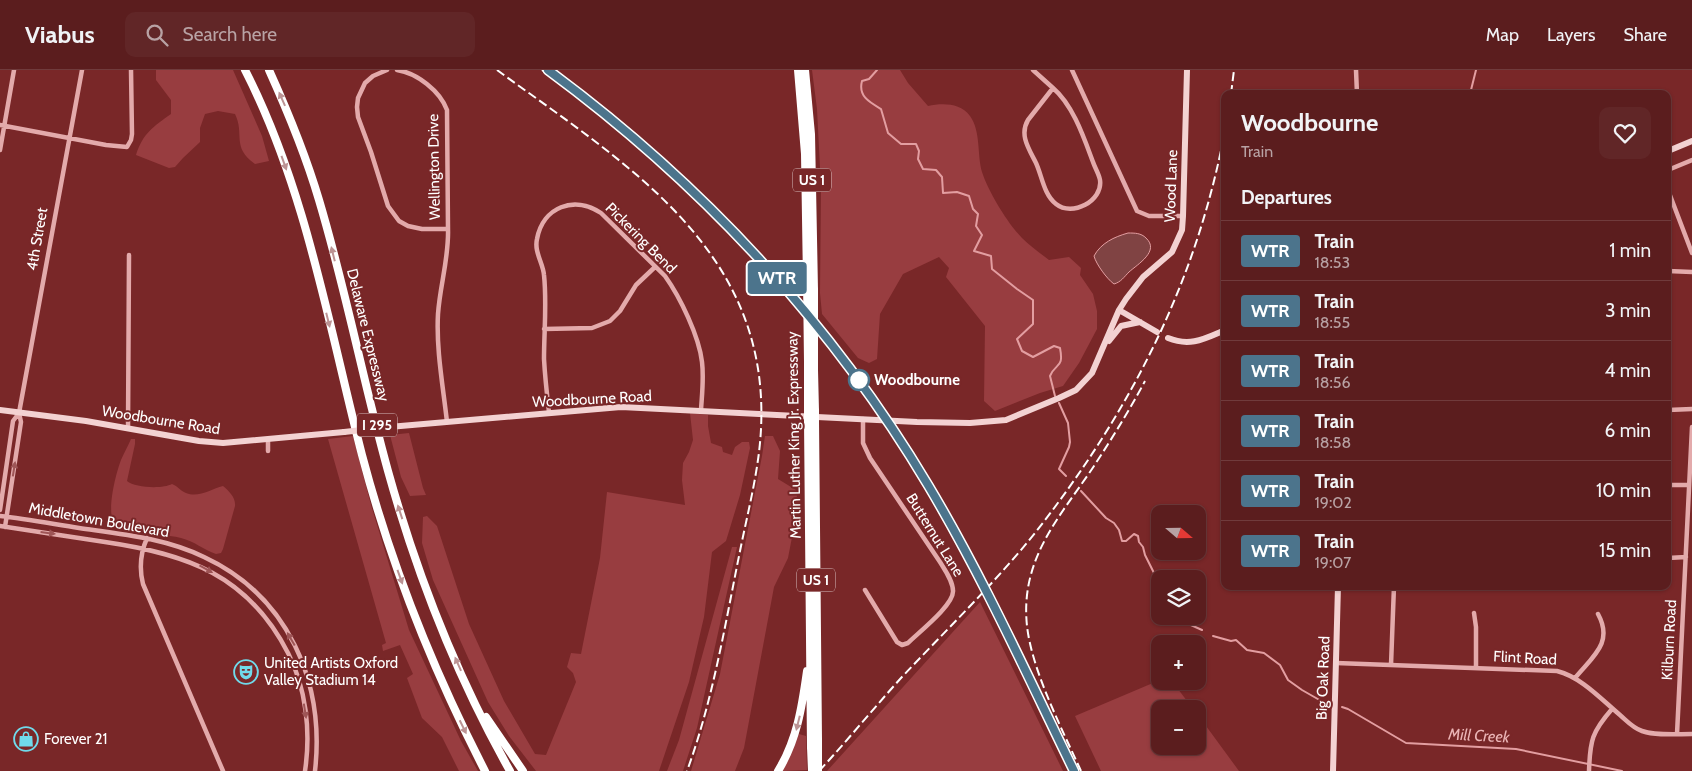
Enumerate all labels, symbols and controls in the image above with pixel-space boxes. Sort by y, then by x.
search box [125,12,475,57]
text: Viabus [25,20,95,49]
icon: search [143,21,171,49]
text: Search here [183,23,277,46]
text: Map [1486,24,1519,46]
text: Layers [1547,24,1596,46]
text: Share [1624,24,1667,46]
one-way arrow [278,92,286,106]
button: heart [1599,107,1651,159]
text: Woodbourne [1241,108,1378,137]
street label: Wellington Drive [424,114,444,220]
text: Train [1241,142,1273,161]
street label: Wood Lane [1161,149,1181,223]
one-way arrow [281,156,288,171]
road number: US 1 [793,168,831,192]
text: Departures [1241,186,1332,209]
street label: Pickering Bend [602,199,680,277]
street label: 4th Street [23,206,51,272]
text: Train [1315,230,1354,253]
text: 1 min [1609,239,1651,262]
text: WTR [1251,240,1290,262]
one-way arrow [329,246,337,261]
text: 18:53 [1315,253,1350,272]
line badge: WTR [748,262,806,294]
street label: Delaware Expressway [343,267,393,404]
text: WTR [758,267,796,289]
text: Train [1315,290,1354,313]
text: 3 min [1605,299,1651,322]
text: WTR [1251,300,1290,322]
one-way arrow [324,312,332,327]
text: 18:55 [1315,313,1350,332]
street label: Martin Luther King Jr. Expressway [783,331,805,539]
text: Train [1315,350,1354,373]
text: 4 min [1604,359,1651,382]
text: WTR [1251,360,1290,382]
marker: Woodbourne [848,369,870,391]
place label: Woodbourne [874,371,960,389]
text: 18:56 [1315,373,1351,392]
street label: Woodbourne Road [532,387,652,411]
street label: Woodbourne Road [101,402,221,438]
text: Train [1315,410,1354,433]
road number: I 295 [357,414,397,436]
text: 6 min [1605,419,1651,442]
text: WTR [1251,420,1290,442]
text: 18:58 [1315,433,1351,452]
one-way arrow [10,460,18,476]
text: Train [1315,470,1354,493]
text: 10 min [1596,479,1651,502]
text: WTR [1251,480,1290,502]
street label: Butternut Lane [902,490,968,580]
text: 19:02 [1315,493,1352,512]
street label: Middletown Boulevard [27,499,171,541]
one-way arrow [396,505,404,520]
north arrow [1151,505,1206,560]
map controls [1151,505,1206,755]
one-way arrow [41,529,57,537]
text: Train [1315,530,1354,553]
text: 15 min [1599,539,1651,562]
text: WTR [1251,540,1290,562]
text: 19:07 [1315,553,1351,572]
one-way arrow [199,565,213,573]
road number: US 1 [797,568,835,592]
one-way arrow [396,570,404,585]
button: layers [1151,570,1206,625]
street label: Kilburn Road [1658,599,1680,681]
one-way arrow [287,633,296,646]
button: + [1151,635,1206,690]
street label: Big Oak Road [1313,636,1333,720]
street label: Flint Road [1493,647,1557,669]
place label: United Artists Oxford Valley Stadium 14 [264,654,398,689]
one-way arrow [453,657,461,671]
theatre icon: United Artists Oxford Valley Stadium 14 [233,659,259,685]
button: − [1151,700,1206,755]
one-way arrow [302,703,310,719]
one-way arrow [794,715,802,730]
one-way arrow [459,720,467,734]
water label: Mill Creek [1447,724,1511,747]
shop icon: Forever 21 [13,726,39,752]
place label: Forever 21 [44,730,107,748]

